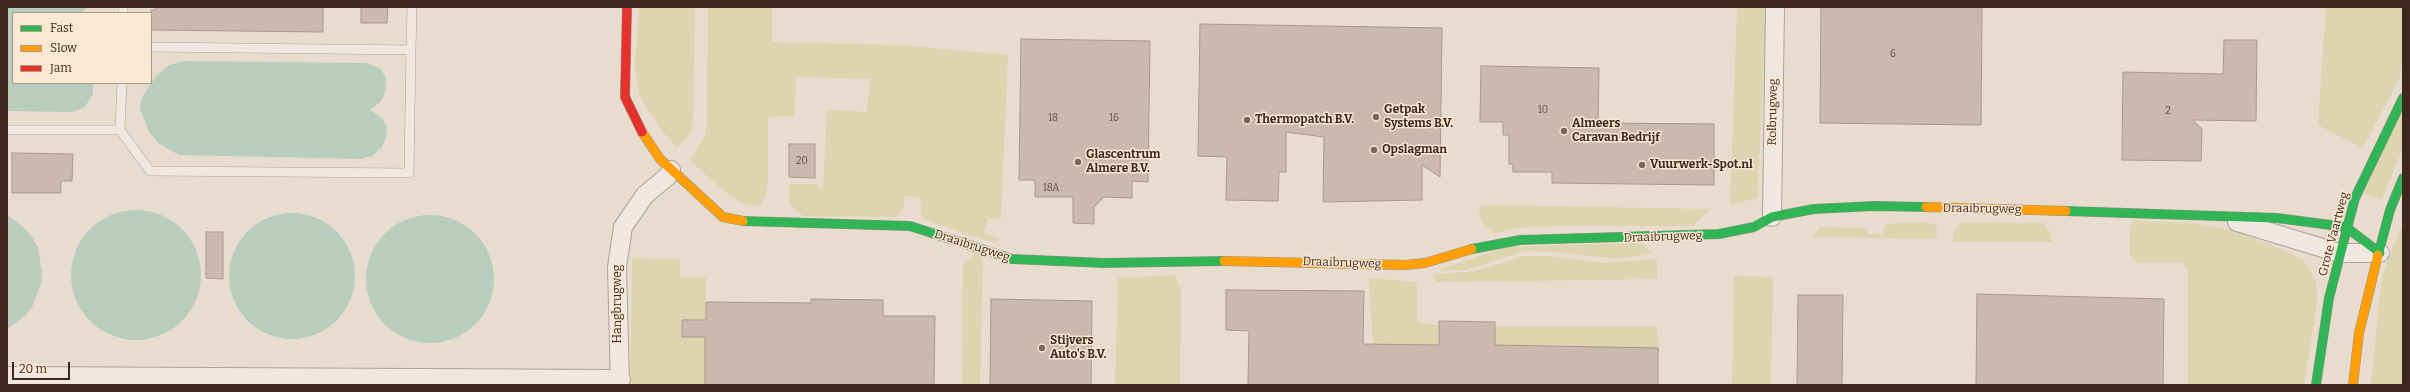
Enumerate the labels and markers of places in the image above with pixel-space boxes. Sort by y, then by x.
place label: Getpak Systems B.V. [1384,103,1453,131]
marker: Getpak Systems B.V. [1371,112,1381,122]
place label: Thermopatch B.V. [1255,113,1354,127]
marker: Thermopatch B.V. [1242,115,1252,125]
place label: Almeers Caravan Bedrijf [1572,117,1660,145]
marker: Almeers Caravan Bedrijf [1559,126,1569,136]
place label: Opslagman [1382,143,1447,157]
marker: Opslagman [1369,145,1379,155]
place label: Glascentrum Almere B.V. [1086,148,1161,176]
marker: Glascentrum Almere B.V. [1073,157,1083,167]
place label: Vuurwerk-Spot.nl [1650,158,1753,172]
marker: Vuurwerk-Spot.nl [1637,160,1647,170]
place label: Stijvers Auto's B.V. [1050,334,1106,362]
marker: Stijvers Auto's B.V. [1037,343,1047,353]

